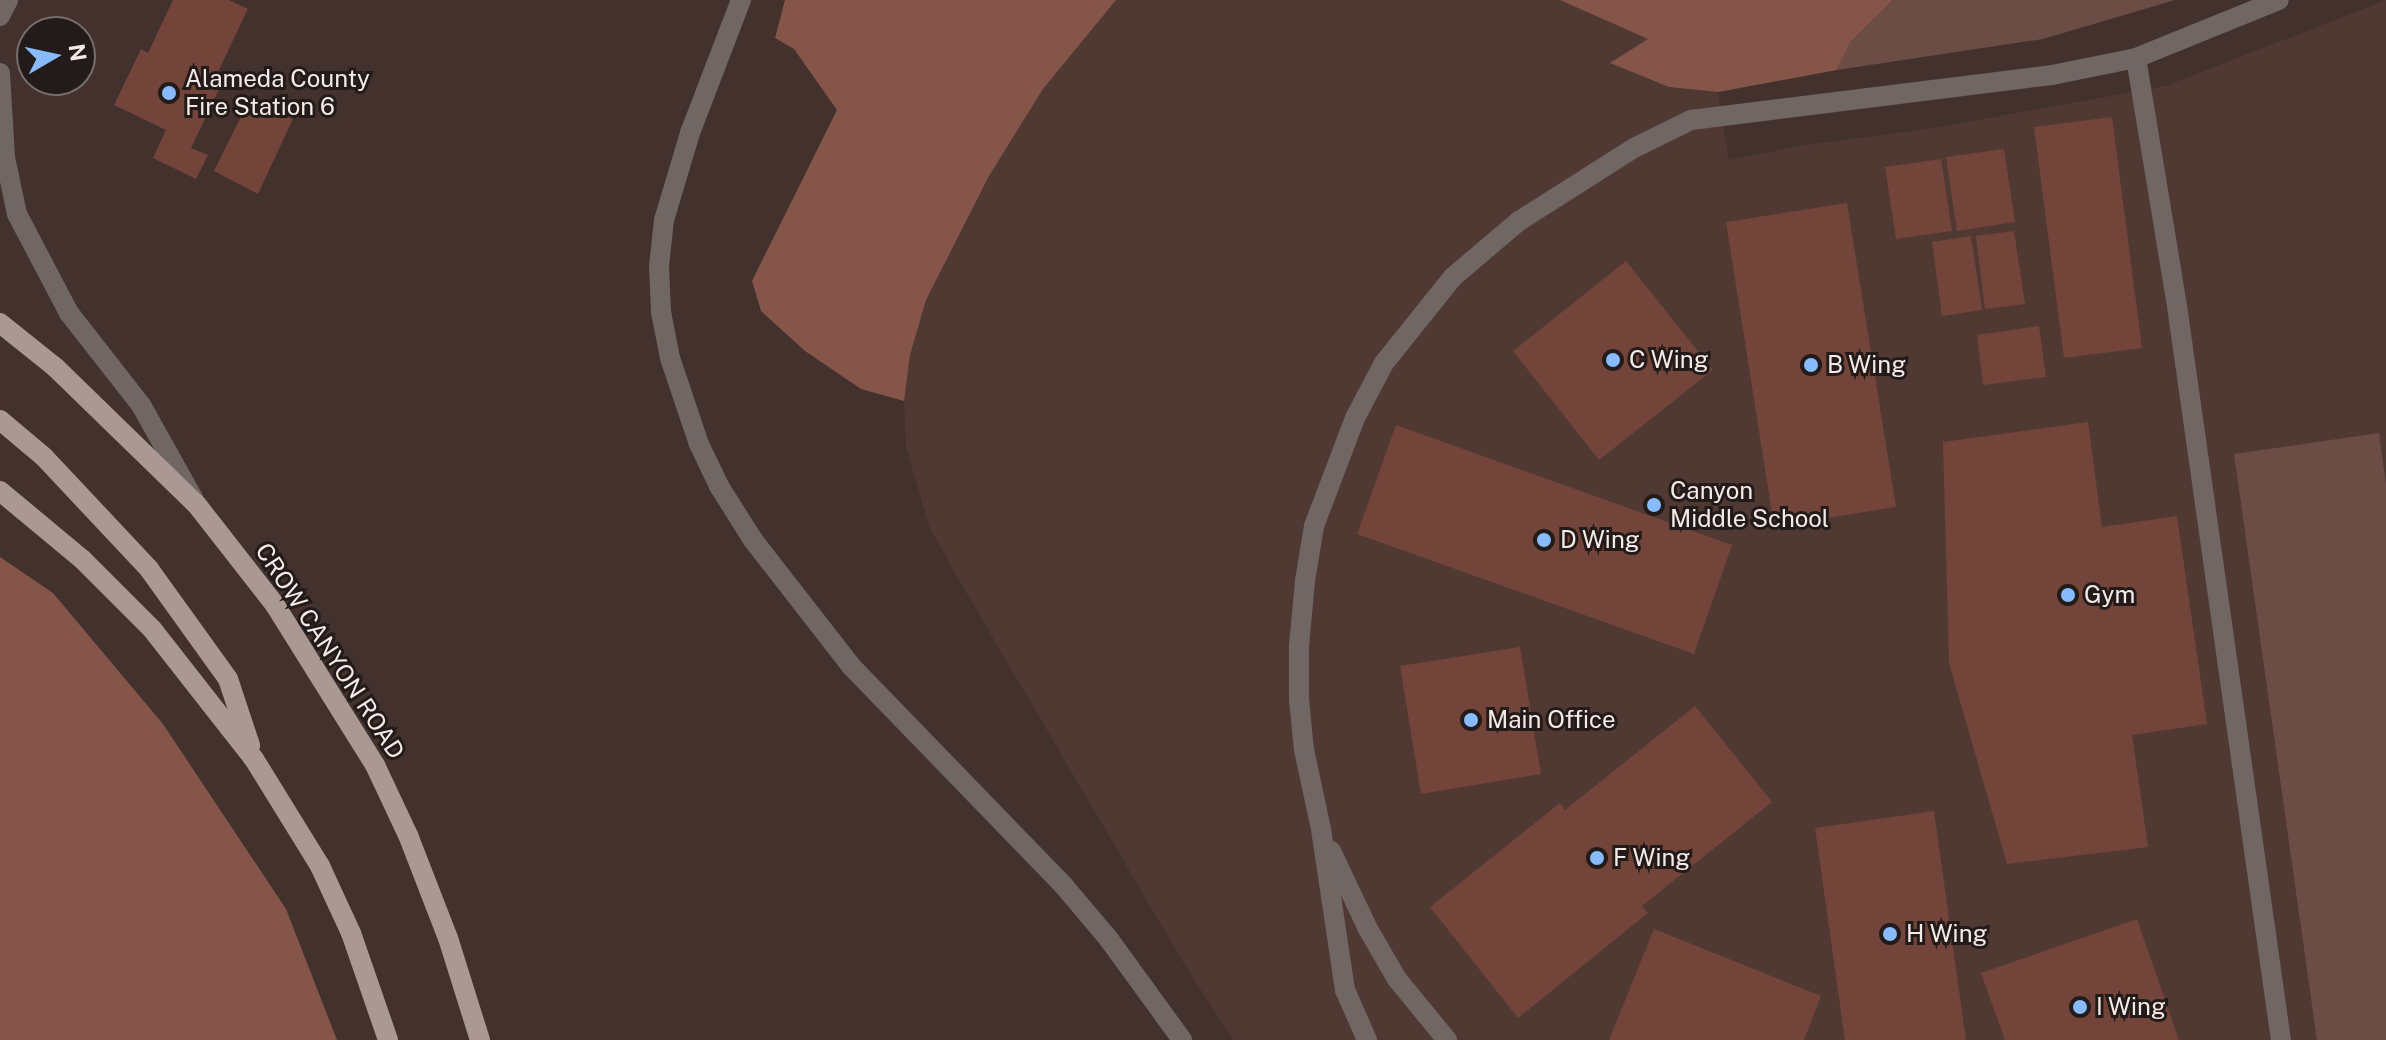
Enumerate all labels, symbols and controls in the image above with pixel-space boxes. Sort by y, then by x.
north arrow [16,16,96,96]
text: N [64,42,92,63]
place label: Alameda County Fire Station 6 [185,65,370,121]
marker: Alameda County Fire Station 6 [160,84,178,102]
place label: C Wing [1629,346,1709,374]
marker: C Wing [1604,351,1622,369]
place label: B Wing [1827,351,1907,379]
marker: B Wing [1802,356,1820,374]
place label: Canyon Middle School [1670,477,1829,533]
marker: Canyon Middle School [1645,496,1663,514]
place label: D Wing [1560,526,1640,554]
marker: D Wing [1535,531,1553,549]
street label: CROW CANYON ROAD [249,538,411,764]
place label: Gym [2084,581,2135,609]
marker: Gym [2059,586,2077,604]
place label: Main Office [1487,706,1616,734]
marker: Main Office [1462,711,1480,729]
place label: F Wing [1613,844,1691,872]
marker: F Wing [1588,849,1606,867]
place label: H Wing [1906,920,1988,948]
marker: H Wing [1881,925,1899,943]
place label: I Wing [2096,993,2166,1021]
marker: I Wing [2071,998,2089,1016]

